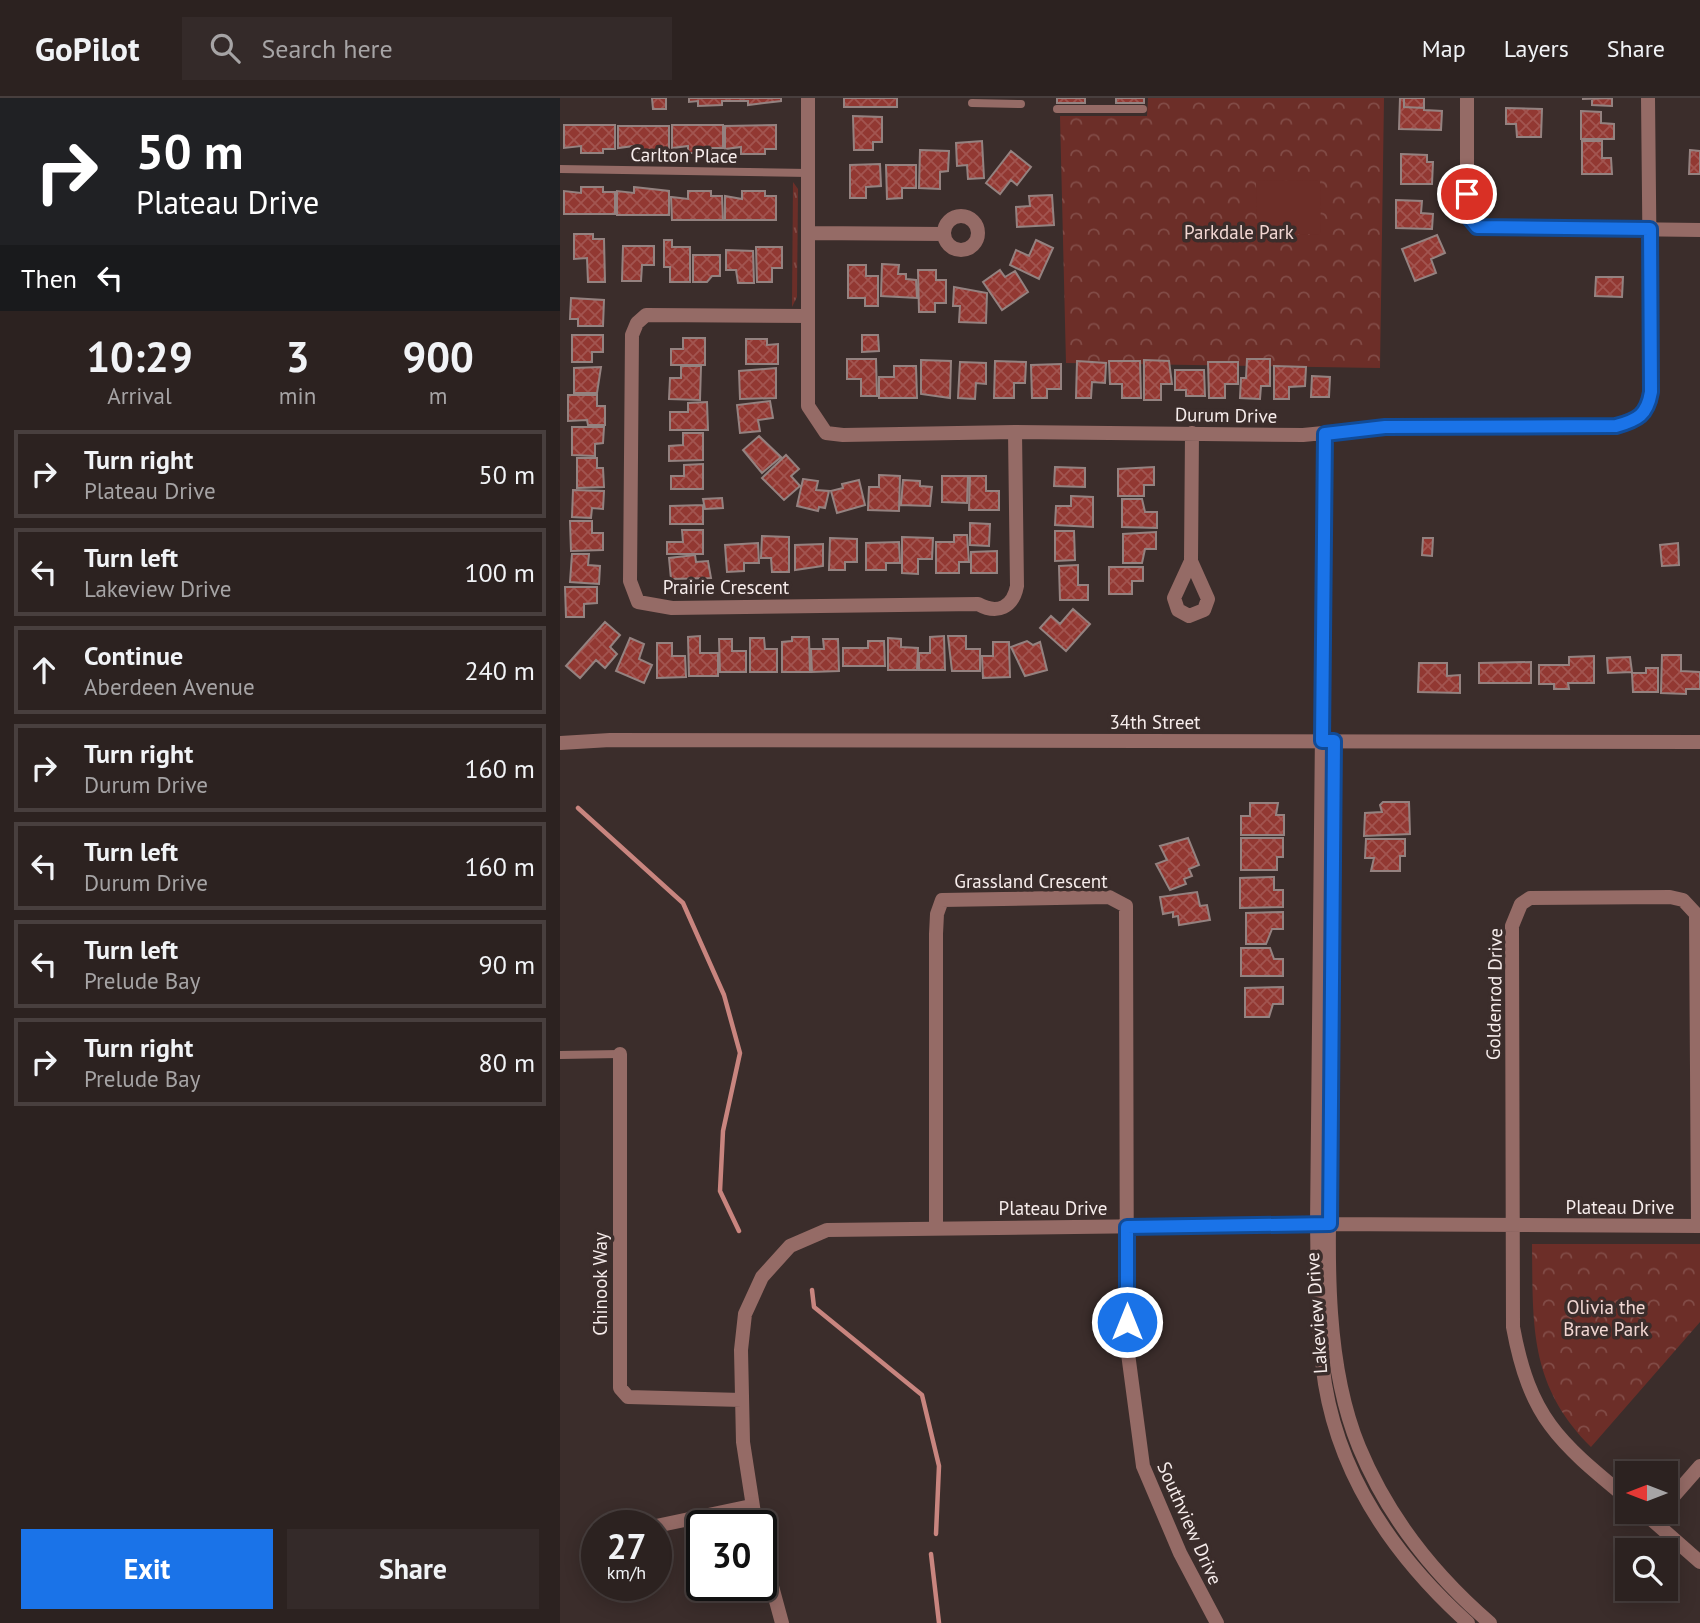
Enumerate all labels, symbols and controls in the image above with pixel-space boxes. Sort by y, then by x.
search box [182,17,672,80]
text: GoPilot [35,27,140,70]
icon: search [206,29,244,67]
text: Search here [262,32,393,65]
text: Map [1422,33,1466,64]
text: Layers [1504,33,1569,64]
text: Share [1607,33,1665,64]
text: 50 m [136,119,243,183]
icon: right [21,126,112,217]
street label: Carlton Place [630,142,738,168]
pin [1437,164,1497,224]
icon: arrive [1448,175,1486,213]
text: Plateau Drive [136,181,319,223]
park label: Parkdale Park [1184,220,1294,244]
icon: left [91,259,129,297]
text: Then [21,262,77,295]
text: 10:29 [86,329,193,384]
text: 3 [286,329,309,384]
text: 900 [402,329,474,384]
text: Arrival [107,381,172,410]
text: min [279,381,316,410]
text: m [429,381,447,410]
street label: Durum Drive [1175,402,1277,428]
text: Turn right [84,443,193,476]
icon: right [25,455,63,493]
text: 50 m [479,458,535,491]
text: Plateau Drive [84,476,216,505]
text: Turn left [84,541,178,574]
icon: left [25,553,63,591]
text: 100 m [464,556,535,589]
text: Lakeview Drive [84,574,231,603]
street label: Prairie Crescent [663,575,790,599]
text: Continue [84,639,183,672]
icon: ahead [25,651,63,689]
text: 240 m [464,654,535,687]
text: Aberdeen Avenue [84,672,255,701]
street label: 34th Street [1109,710,1201,734]
text: Turn right [84,737,193,770]
icon: right [25,749,63,787]
text: 160 m [464,752,535,785]
text: Durum Drive [84,770,208,799]
text: Turn left [84,835,178,868]
icon: left [25,847,63,885]
text: 160 m [464,850,535,883]
text: Durum Drive [84,868,208,897]
street label: Grassland Crescent [954,869,1108,893]
street label: Goldenrod Drive [1481,928,1507,1060]
text: Turn left [84,933,178,966]
icon: left [25,945,63,983]
text: 90 m [479,948,535,981]
text: Prelude Bay [84,966,200,995]
text: Turn right [84,1031,193,1064]
icon: right [25,1043,63,1081]
text: 80 m [479,1046,535,1079]
text: Prelude Bay [84,1064,200,1093]
street label: Plateau Drive [1566,1195,1674,1219]
street label: Plateau Drive [999,1196,1107,1220]
street label: Chinook Way [588,1232,612,1336]
street label: Lakeview Drive [1300,1251,1332,1375]
position arrow [1090,1285,1164,1359]
park label: Olivia the Brave Park [1563,1295,1649,1341]
street label: Southview Drive [1152,1458,1228,1588]
north arrow [1615,1461,1678,1524]
map controls [1615,1461,1678,1601]
speed limit sign: 30 [686,1510,777,1601]
text: 27 [607,1523,646,1569]
button: Exit [21,1529,273,1609]
button: Share [287,1529,539,1609]
button: search [1615,1538,1678,1601]
text: km/h [607,1561,646,1584]

